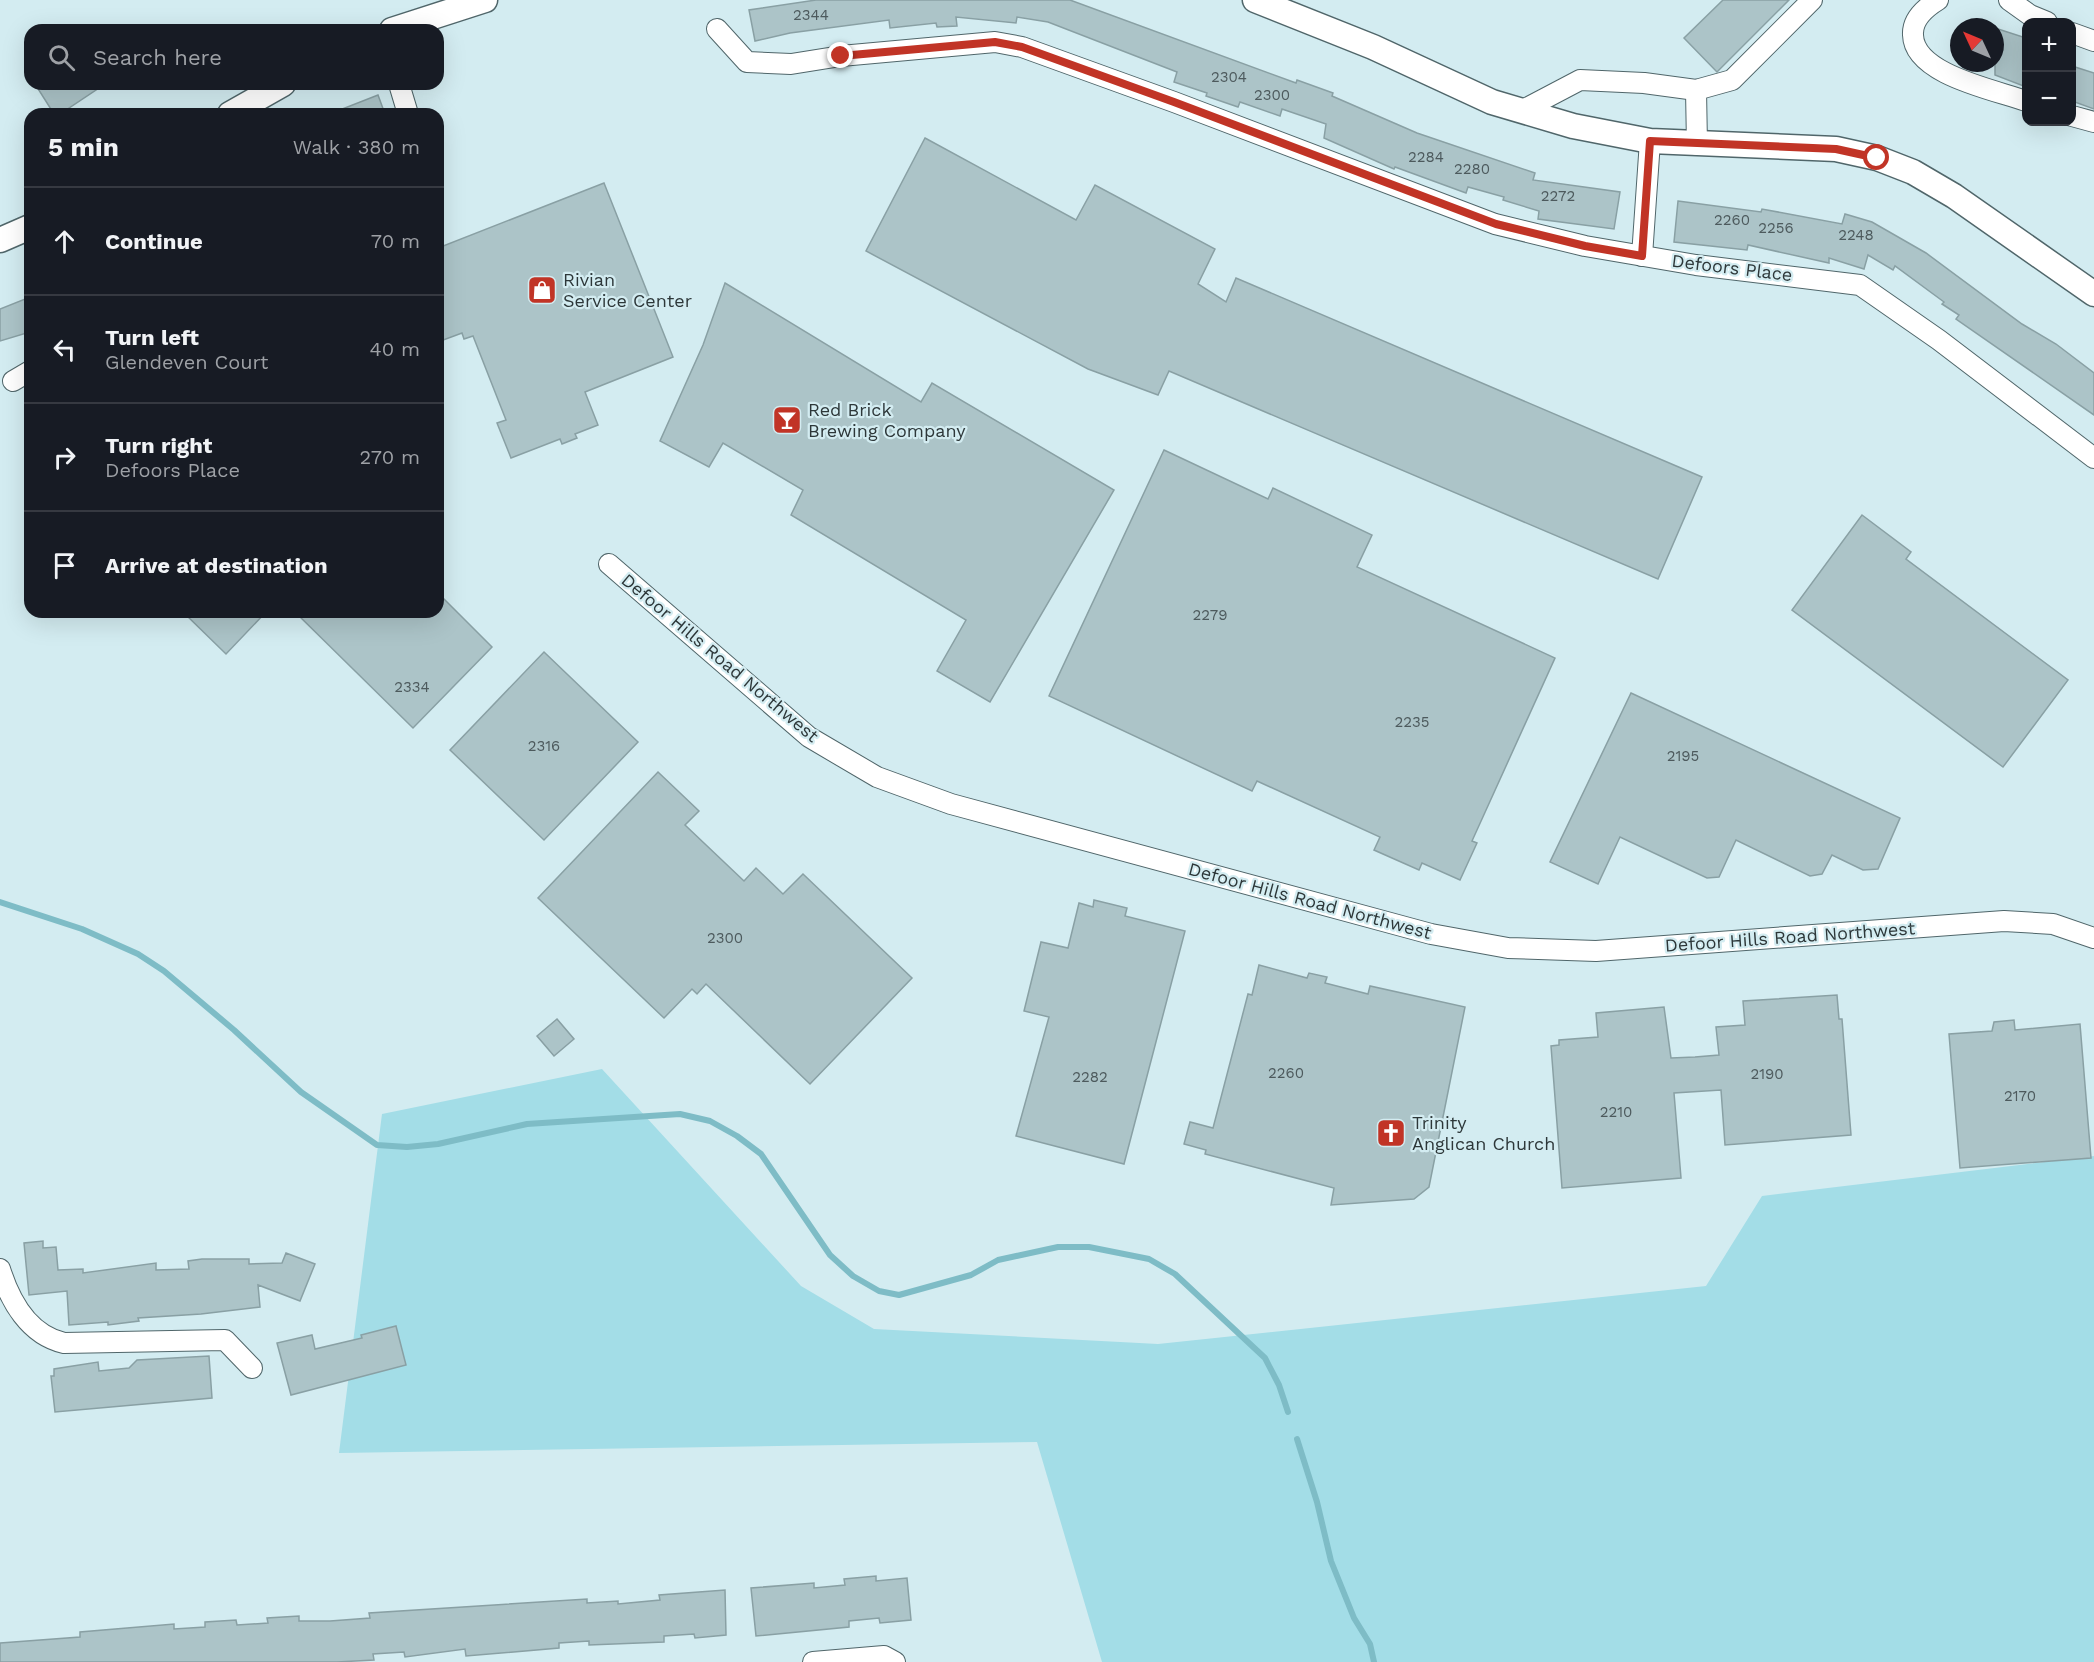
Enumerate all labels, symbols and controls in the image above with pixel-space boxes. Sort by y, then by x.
house number: 2344 [793,6,829,24]
north arrow [1950,18,2004,72]
map controls [2022,18,2076,126]
button: + [2022,18,2076,72]
search box [24,24,444,90]
icon: search [45,41,78,74]
route end [827,42,853,68]
text: Search here [93,45,222,70]
house number: 2304 [1211,68,1247,86]
button: − [2022,72,2076,126]
house number: 2300 [1254,86,1290,104]
text: 5 min [48,132,119,162]
text: Walk · 380 m [293,135,420,159]
route start [1863,144,1889,170]
house number: 2284 [1408,148,1444,166]
house number: 2280 [1454,160,1490,178]
house number: 2272 [1541,187,1575,205]
house number: 2260 [1714,211,1750,229]
house number: 2256 [1758,219,1794,237]
icon: ahead [48,225,81,258]
house number: 2248 [1838,226,1874,244]
text: Continue [105,229,203,254]
text: 70 m [371,229,420,253]
street label: Defoors Place [1671,250,1794,285]
place label: Rivian Service Center [563,269,692,311]
shop icon: Rivian Service Center [526,274,558,306]
text: Turn left [105,325,199,350]
icon: left [48,333,81,366]
text: 40 m [369,337,420,361]
text: Glendeven Court [105,350,268,374]
place label: Red Brick Brewing Company [808,399,966,441]
bar icon: Red Brick Brewing Company [771,404,803,436]
text: Turn right [105,433,212,458]
icon: right [48,441,81,474]
text: 270 m [360,445,420,469]
text: Defoors Place [105,458,240,482]
icon: arrive [48,549,81,582]
text: Arrive at destination [105,553,328,578]
street label: Defoor Hills Road Northwest [617,569,824,747]
house number: 2279 [1193,606,1227,624]
house number: 2334 [394,678,430,696]
house number: 2235 [1395,713,1429,731]
house number: 2316 [528,737,560,755]
house number: 2195 [1667,747,1699,765]
street label: Defoor Hills Road Northwest [1186,858,1434,943]
street label: Defoor Hills Road Northwest [1664,917,1916,956]
house number: 2300 [707,929,743,947]
house number: 2260 [1268,1064,1304,1082]
house number: 2190 [1750,1065,1784,1083]
house number: 2282 [1072,1068,1108,1086]
house number: 2170 [2004,1087,2036,1105]
house number: 2210 [1600,1103,1632,1121]
place label: Trinity Anglican Church [1412,1112,1555,1154]
church icon: Trinity Anglican Church [1375,1117,1407,1149]

